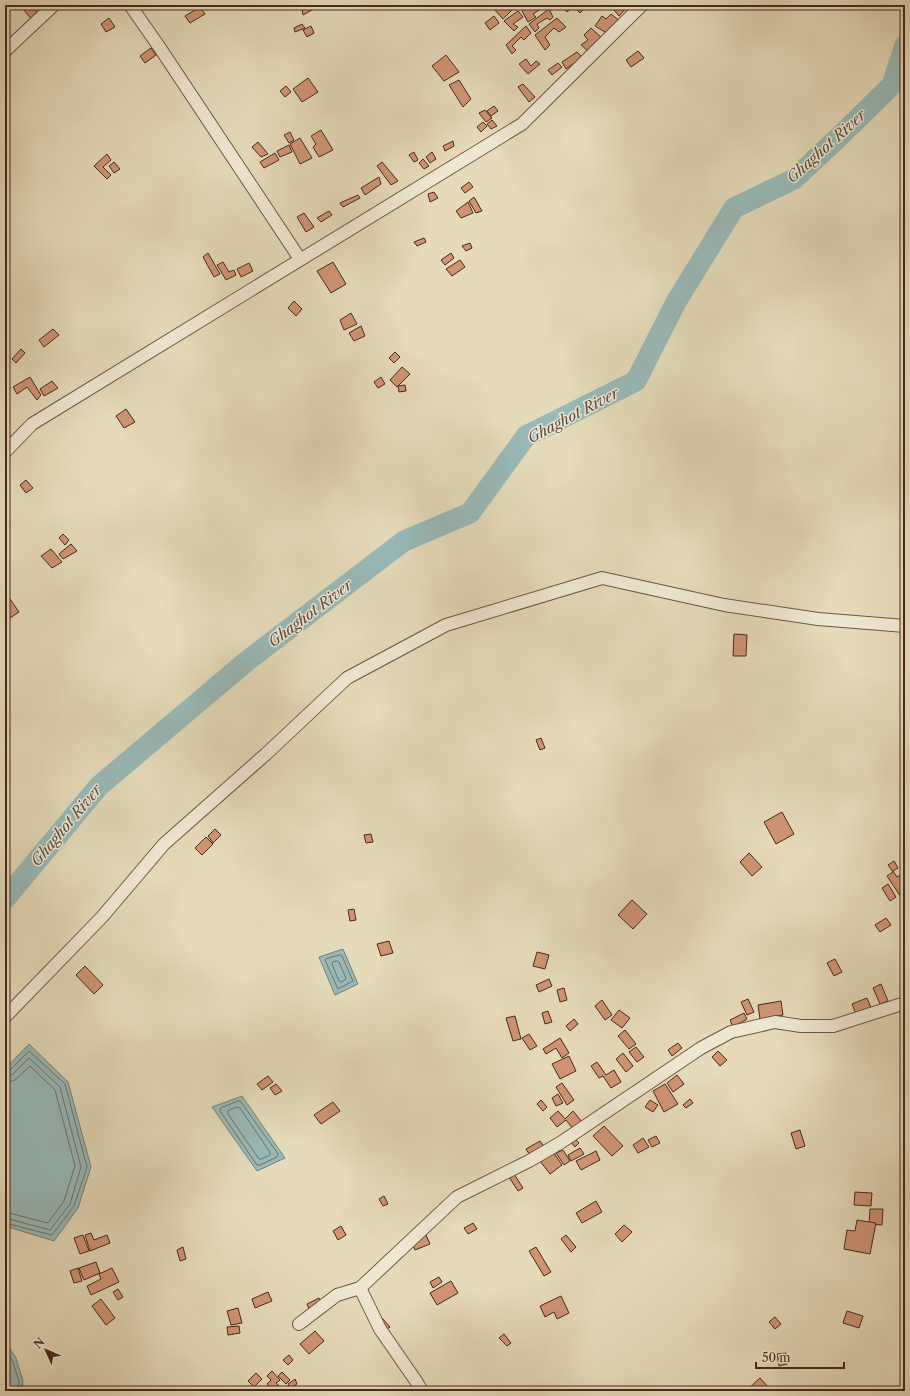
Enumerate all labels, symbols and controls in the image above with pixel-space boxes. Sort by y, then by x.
water label: Ghaghot River [782,105,871,187]
water label: Ghaghot River [524,382,623,447]
water label: Ghaghot River [264,574,357,651]
water label: Ghaghot River [26,780,106,870]
north arrow [26,1330,66,1370]
text: N [31,1334,48,1351]
scale bar [756,1344,844,1370]
text: 50 m [762,1350,791,1365]

